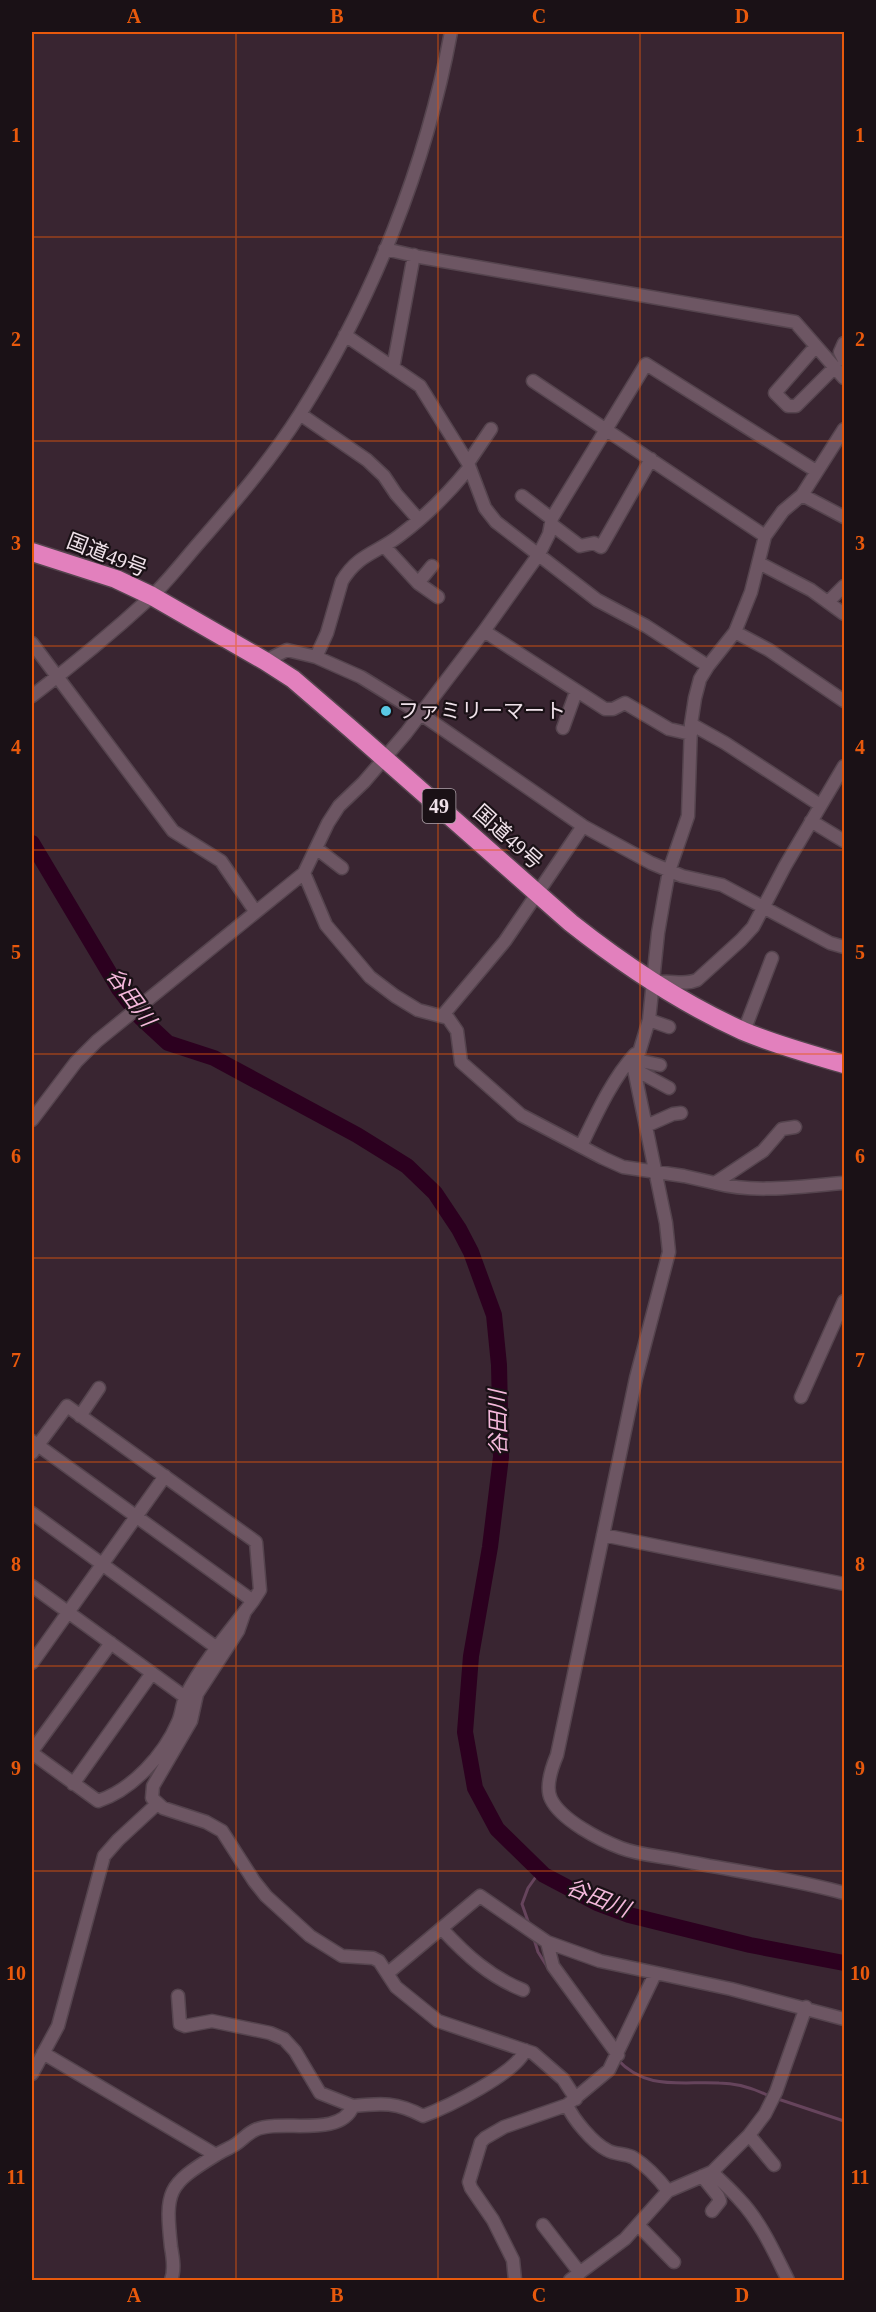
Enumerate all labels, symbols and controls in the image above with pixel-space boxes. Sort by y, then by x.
text: A [127,5,142,27]
text: B [330,5,344,27]
text: C [532,5,546,27]
text: D [735,5,749,27]
text: 1 [11,124,21,146]
text: 1 [855,124,865,146]
text: 2 [11,328,21,350]
text: 2 [855,328,865,350]
street label: 国道49号 [63,529,151,581]
text: 3 [11,532,21,554]
text: 3 [855,532,865,554]
place label: ファミリーマート [398,699,566,723]
marker: ファミリーマート [379,704,393,718]
text: 4 [11,736,21,758]
text: 4 [855,736,865,758]
road number: 49 [422,789,456,823]
street label: 国道49号 [469,800,547,874]
text: 5 [11,941,21,963]
text: 5 [855,941,865,963]
water label: 谷田川 [101,963,162,1033]
text: 6 [11,1145,21,1167]
text: 6 [855,1145,865,1167]
text: 7 [11,1349,21,1371]
text: 7 [855,1349,865,1371]
water label: 谷田川 [485,1388,511,1456]
text: 8 [11,1553,21,1575]
text: 8 [855,1553,865,1575]
text: 9 [11,1757,21,1779]
text: 9 [855,1757,865,1779]
water label: 谷田川 [563,1874,635,1923]
text: 10 [6,1962,26,1984]
text: 10 [850,1962,870,1984]
text: 11 [7,2166,25,2188]
text: 11 [851,2166,869,2188]
text: A [127,2284,142,2306]
text: B [330,2284,344,2306]
text: C [532,2284,546,2306]
text: D [735,2284,749,2306]

